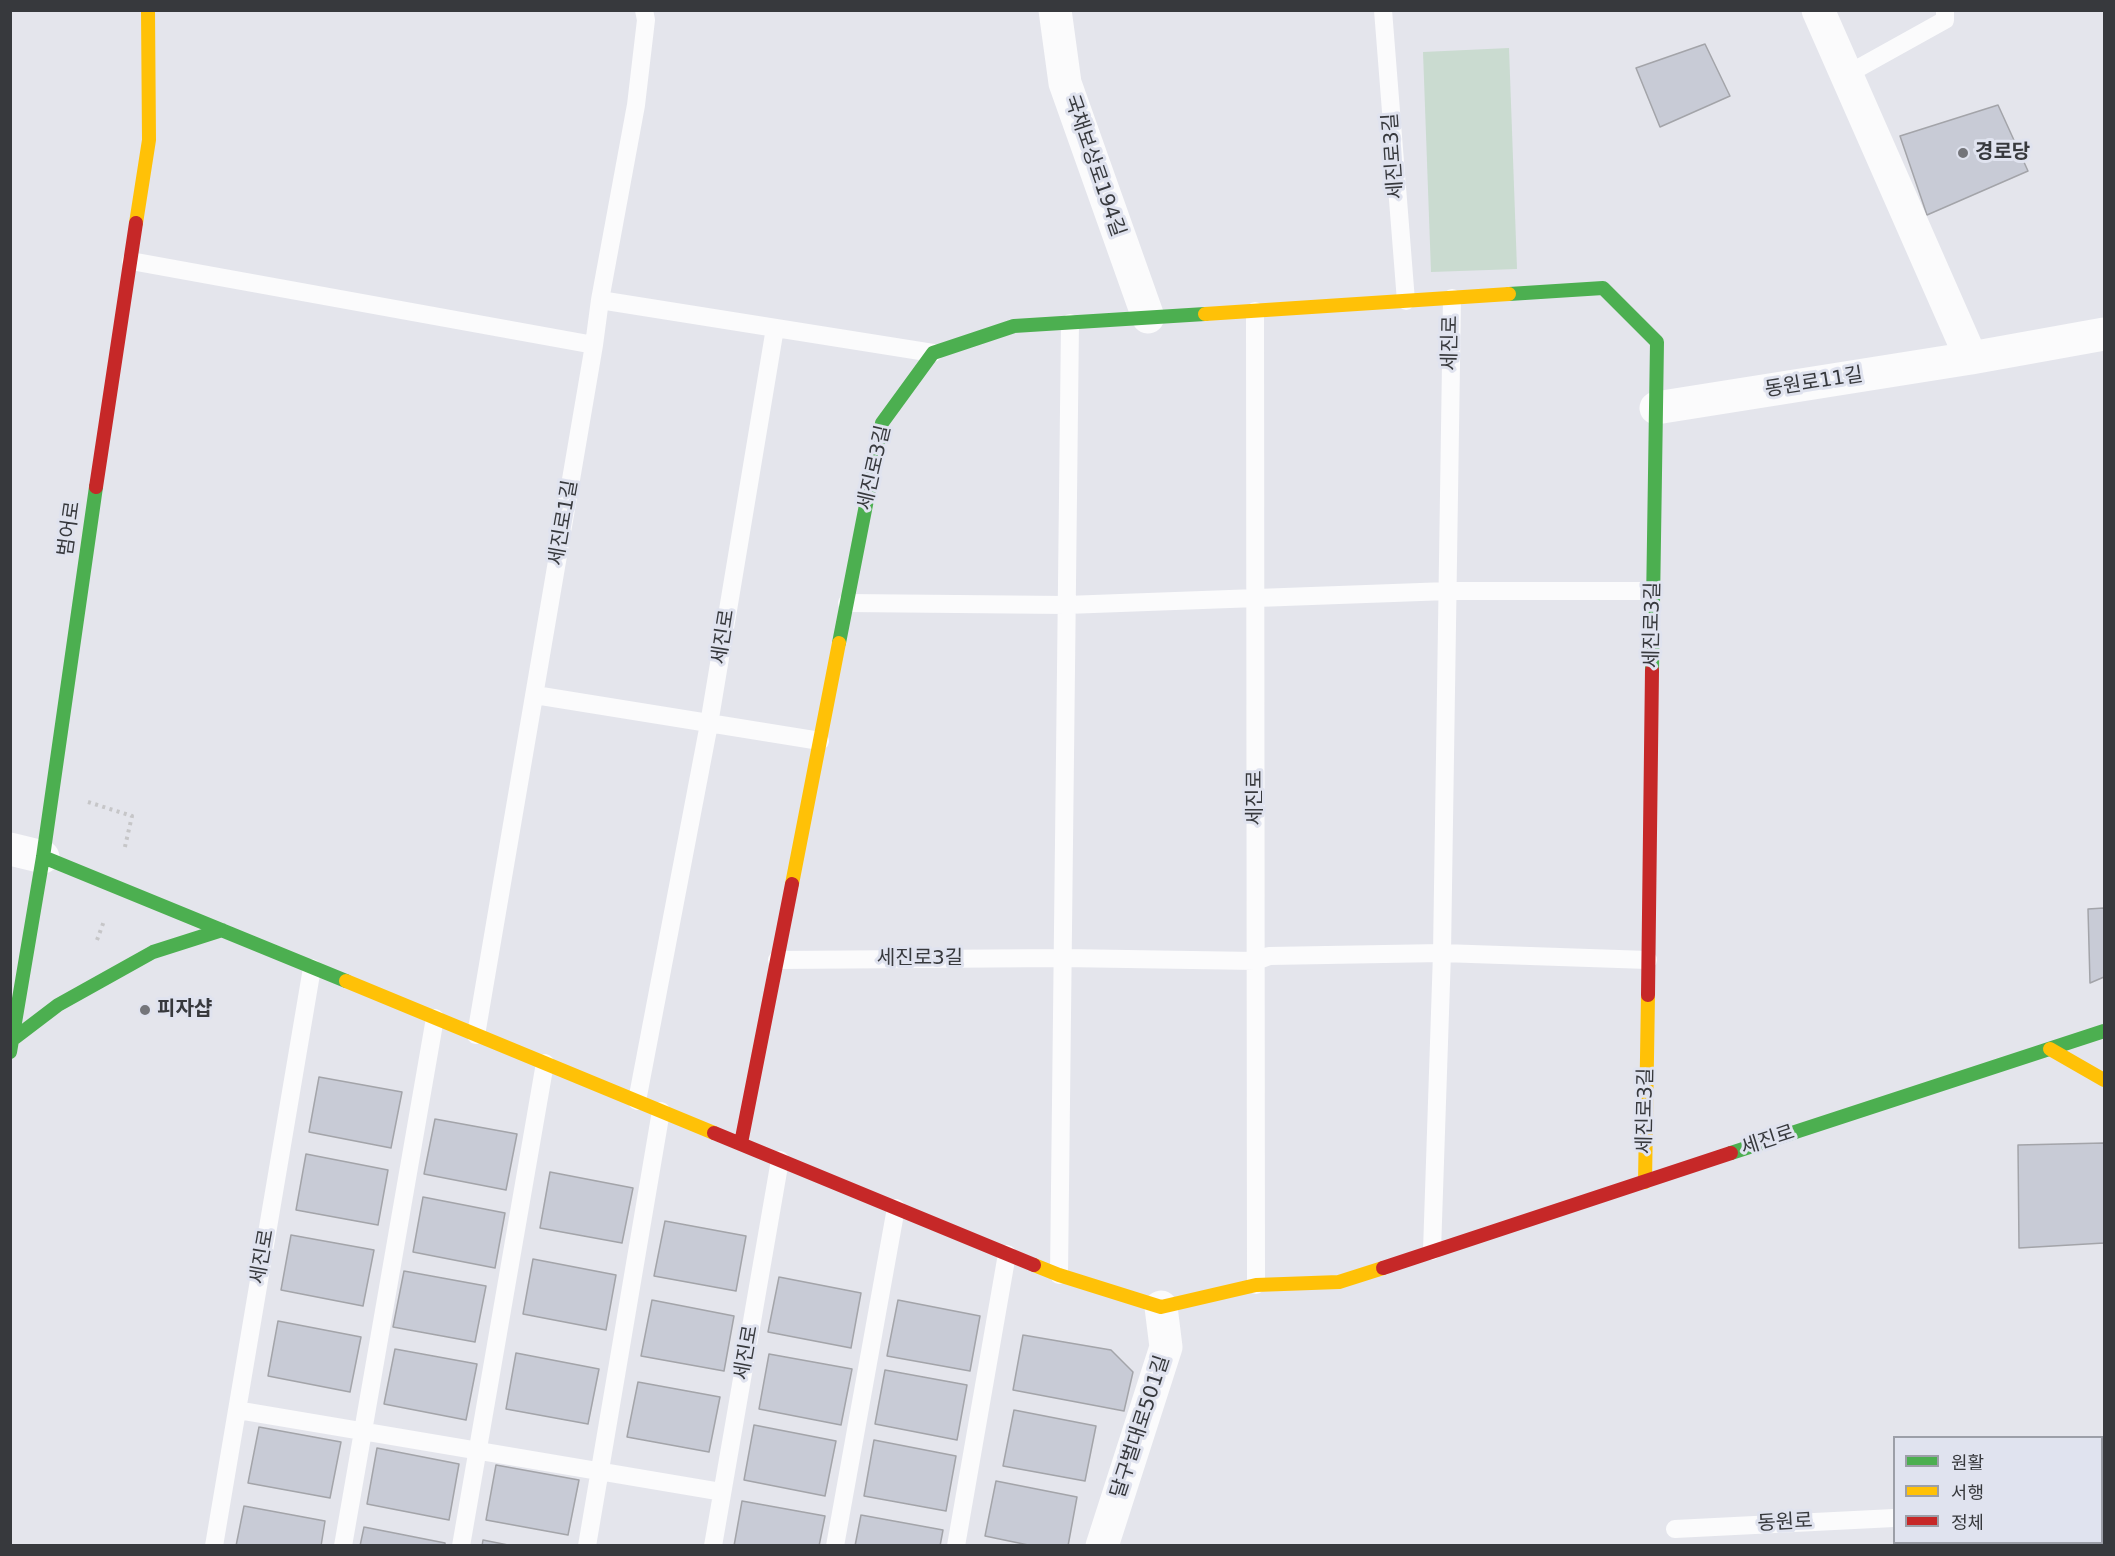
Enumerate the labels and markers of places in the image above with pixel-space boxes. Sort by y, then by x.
place label: 경로당 [1975,141,2030,165]
marker: 경로당 [1956,146,1970,160]
place label: 피자샵 [157,998,212,1022]
marker: 피자샵 [138,1003,152,1017]

